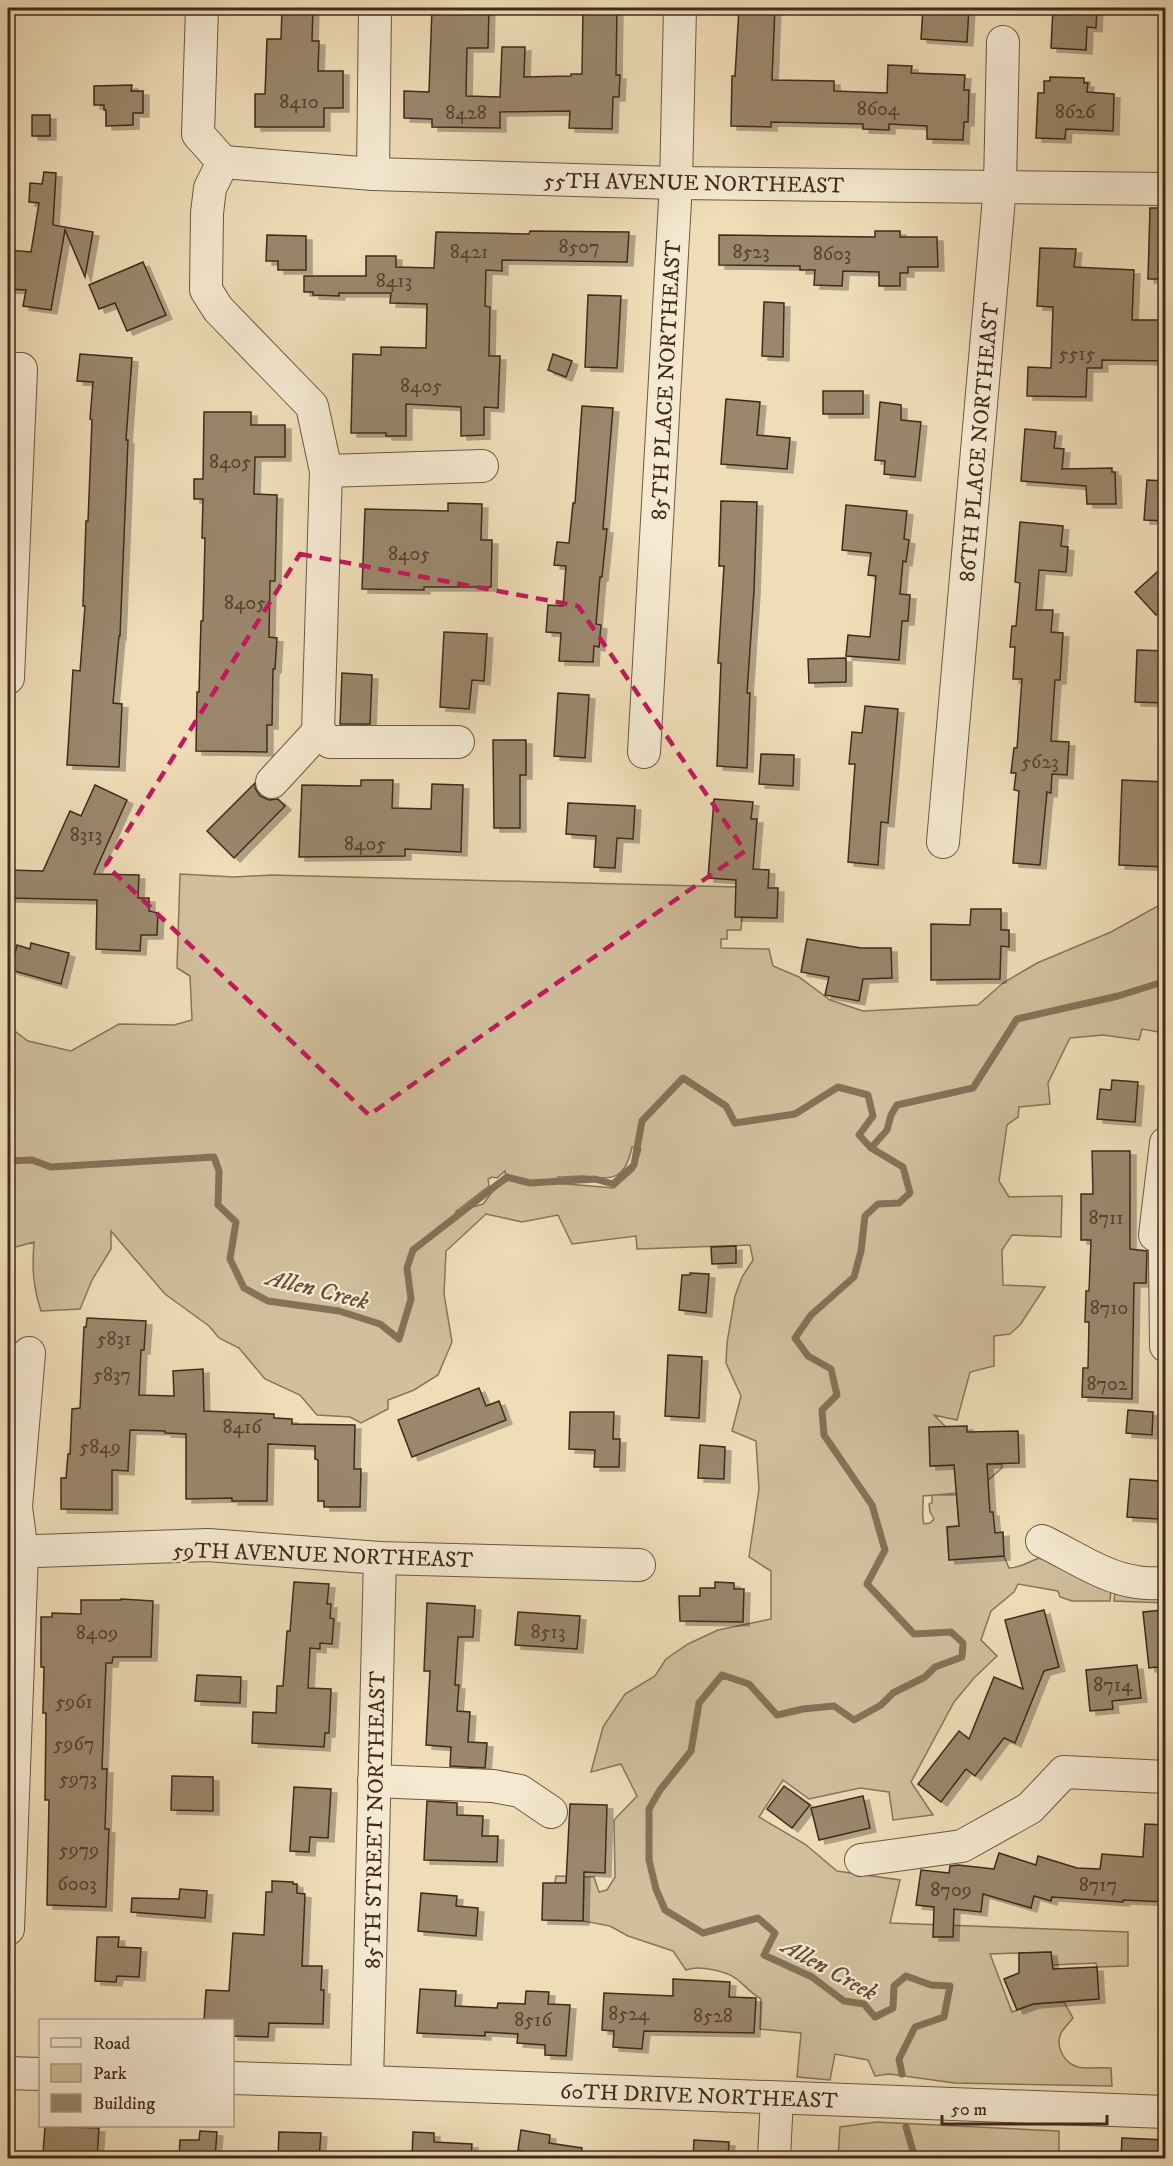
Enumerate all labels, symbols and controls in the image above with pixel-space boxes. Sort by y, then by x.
house number: 8410 [279,90,319,115]
house number: 8604 [857,97,900,122]
house number: 8626 [1055,100,1096,125]
house number: 8428 [445,101,487,126]
street label: 55TH AVENUE NORTHEAST [543,167,845,200]
house number: 8507 [558,235,600,260]
street label: 85TH PLACE NORTHEAST [646,239,687,521]
house number: 8421 [450,240,488,265]
house number: 8523 [732,240,770,265]
house number: 8603 [813,242,851,267]
house number: 8413 [376,269,412,294]
street label: 86TH PLACE NORTHEAST [954,301,1005,583]
house number: 5515 [1058,342,1096,367]
house number: 8405 [400,374,442,399]
house number: 8405 [209,450,251,475]
house number: 8405 [388,542,430,567]
house number: 8405 [224,591,266,616]
house number: 5623 [1021,750,1059,775]
house number: 8313 [70,823,102,848]
house number: 8405 [344,832,386,857]
house number: 8711 [1088,1206,1124,1231]
water label: Allen Creek [261,1262,372,1317]
house number: 8710 [1090,1296,1128,1321]
house number: 5831 [97,1327,131,1352]
house number: 5837 [93,1363,131,1388]
house number: 8702 [1086,1372,1128,1397]
house number: 8416 [222,1415,262,1440]
house number: 5849 [79,1435,121,1460]
street label: 59TH AVENUE NORTHEAST [172,1537,474,1574]
house number: 8513 [531,1620,565,1645]
house number: 8409 [76,1621,118,1646]
street label: 85TH STREET NORTHEAST [359,1671,392,1969]
house number: 8714 [1093,1673,1133,1698]
house number: 5961 [55,1690,93,1715]
house number: 5967 [54,1732,94,1757]
house number: 5973 [59,1767,97,1792]
house number: 5979 [59,1838,99,1863]
house number: 6003 [57,1872,97,1897]
house number: 8717 [1079,1873,1117,1898]
house number: 8709 [930,1878,972,1903]
water label: Allen Creek [774,1930,882,2008]
house number: 8524 [608,2002,650,2027]
house number: 8528 [693,2004,733,2029]
house number: 8516 [514,2008,552,2033]
legend [39,2019,234,2127]
text: Road [93,2033,130,2055]
text: Park [93,2063,127,2085]
street label: 60TH DRIVE NORTHEAST [560,2078,839,2115]
scale bar [942,2088,1107,2126]
text: Building [93,2093,155,2115]
text: 50 m [951,2099,987,2121]

